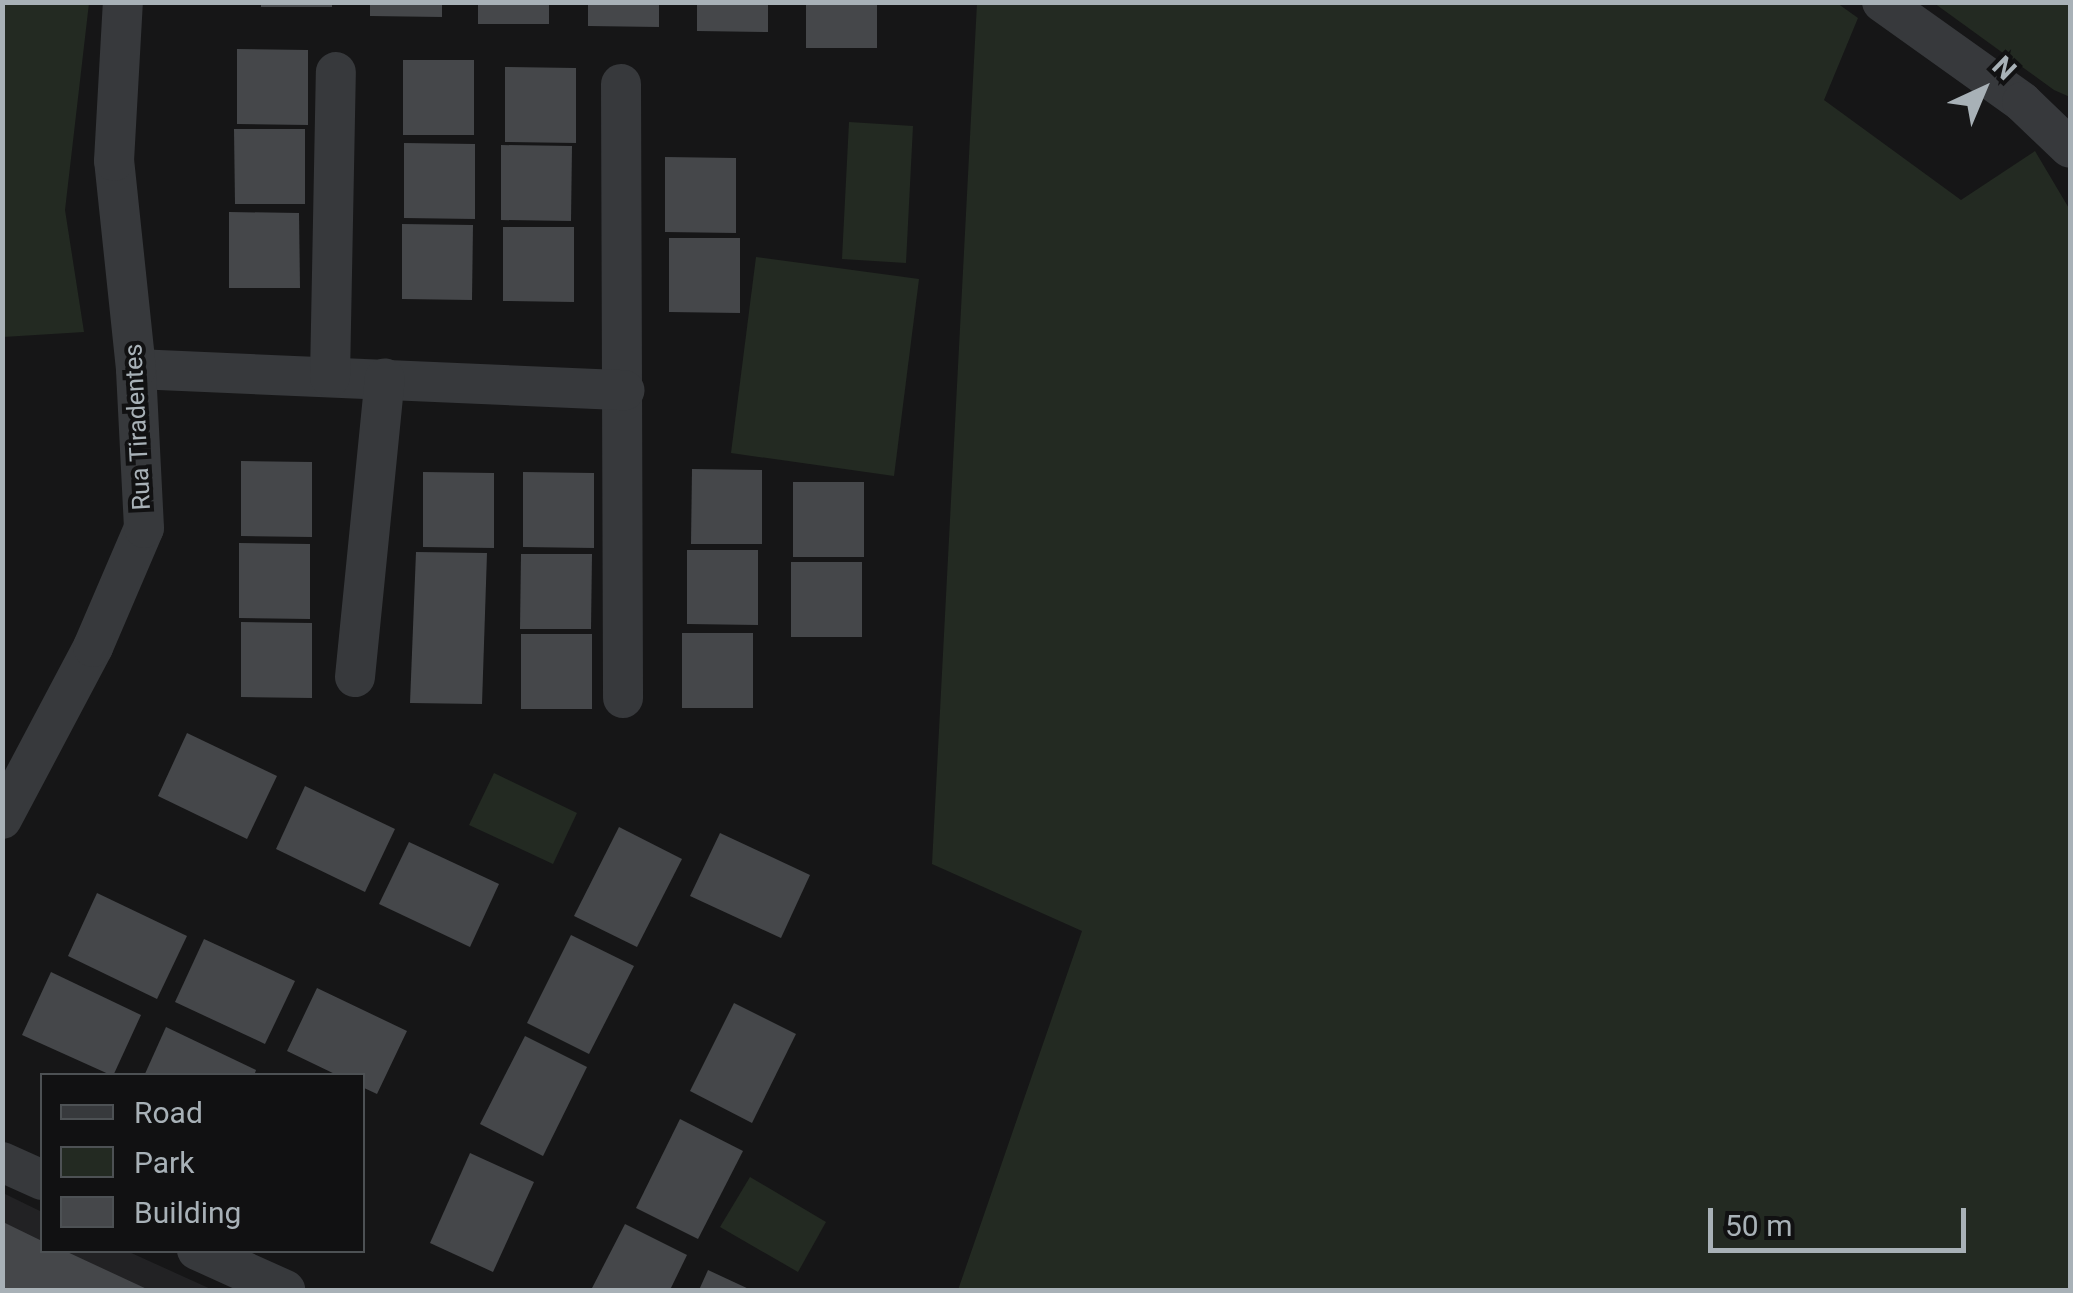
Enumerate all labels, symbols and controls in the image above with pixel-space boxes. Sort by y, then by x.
north arrow [1933,40,2033,140]
text: N [1986,49,2023,87]
street label: Rua Tiradentes [119,343,157,511]
legend [40,1073,365,1253]
text: Road [134,1095,203,1130]
text: Park [134,1145,194,1180]
scale bar [1713,1188,1970,1250]
text: Building [134,1195,241,1230]
text: 50 m [1725,1208,1792,1243]

